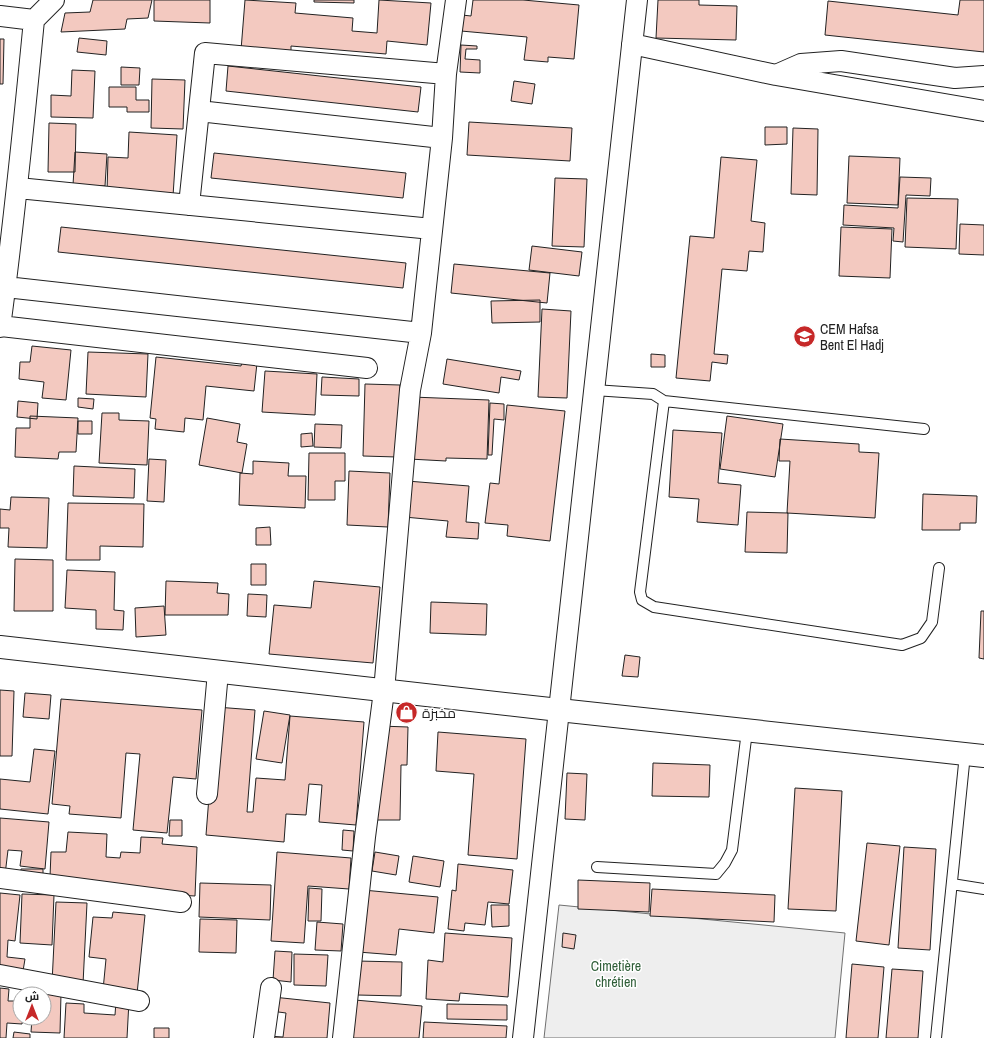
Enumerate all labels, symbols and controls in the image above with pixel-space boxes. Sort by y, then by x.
place label: CEM Hafsa Bent El Hadj [820,320,884,354]
school or university icon: CEM Hafsa Bent El Hadj [791,324,817,350]
shop icon: مخبزة [394,700,420,726]
place label: مخبزة [422,704,456,722]
park label: Cimetière chrétien [591,957,641,991]
north arrow [12,986,52,1026]
text: ش [25,989,39,1003]

